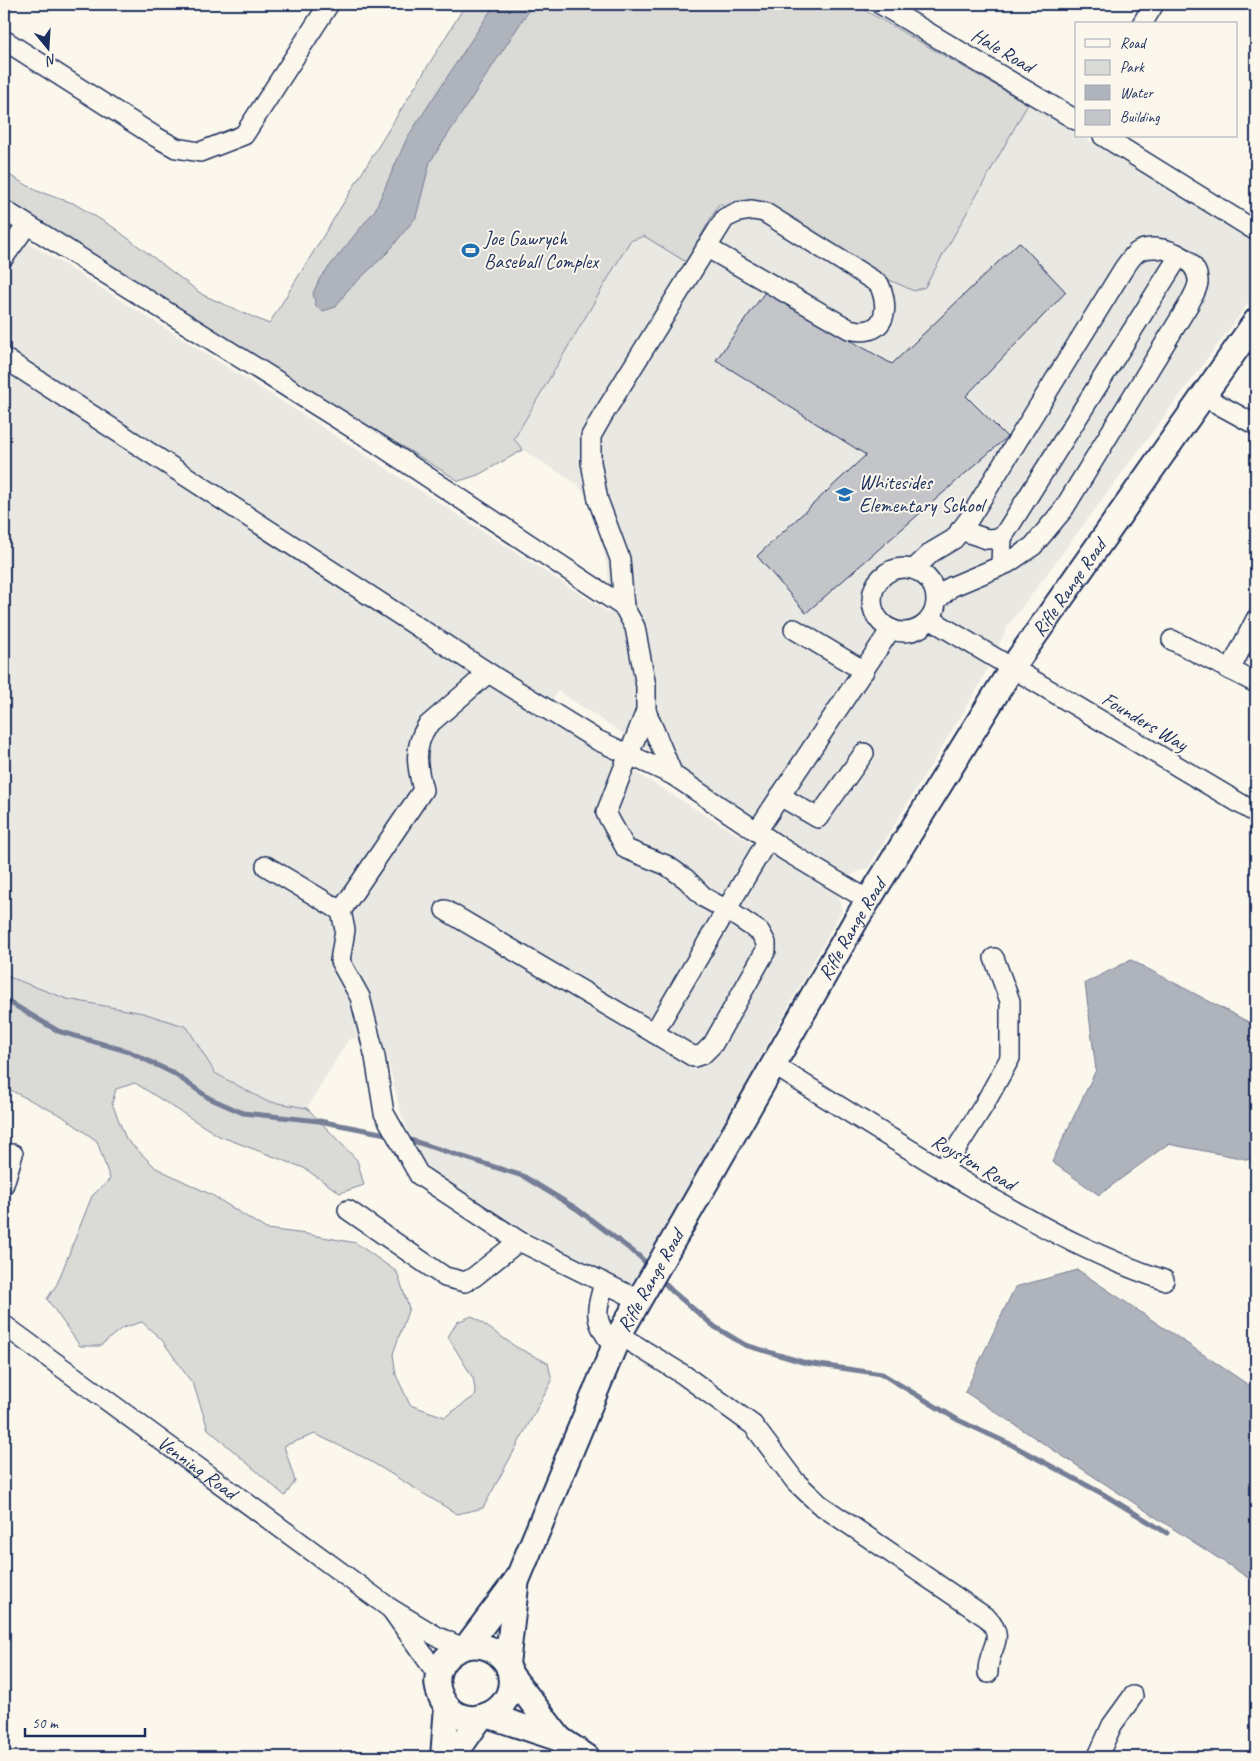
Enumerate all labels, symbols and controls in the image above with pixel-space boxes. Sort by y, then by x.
north arrow [22,22,72,72]
street label: Hale Road [967,22,1041,80]
legend [1075,22,1238,138]
text: Road [1120,34,1147,53]
text: N [43,50,59,70]
text: Park [1120,58,1145,77]
text: Water [1120,84,1154,103]
text: Building [1120,108,1160,127]
place label: Joe Gawrych Baseball Complex [483,226,600,274]
sports icon: Joe Gawrych Baseball Complex [460,240,480,260]
place label: Whitesides Elementary School [859,470,987,518]
school or university icon: Whitesides Elementary School [835,484,855,504]
street label: Rifle Range Road [1026,531,1114,641]
street label: Founders Way [1097,686,1193,757]
street label: Rifle Range Road [812,871,893,984]
street label: Royston Road [927,1128,1023,1198]
street label: Rifle Range Road [612,1222,691,1336]
street label: Venning Road [152,1430,244,1507]
scale bar [25,1706,145,1738]
text: 50 m [32,1714,59,1733]

